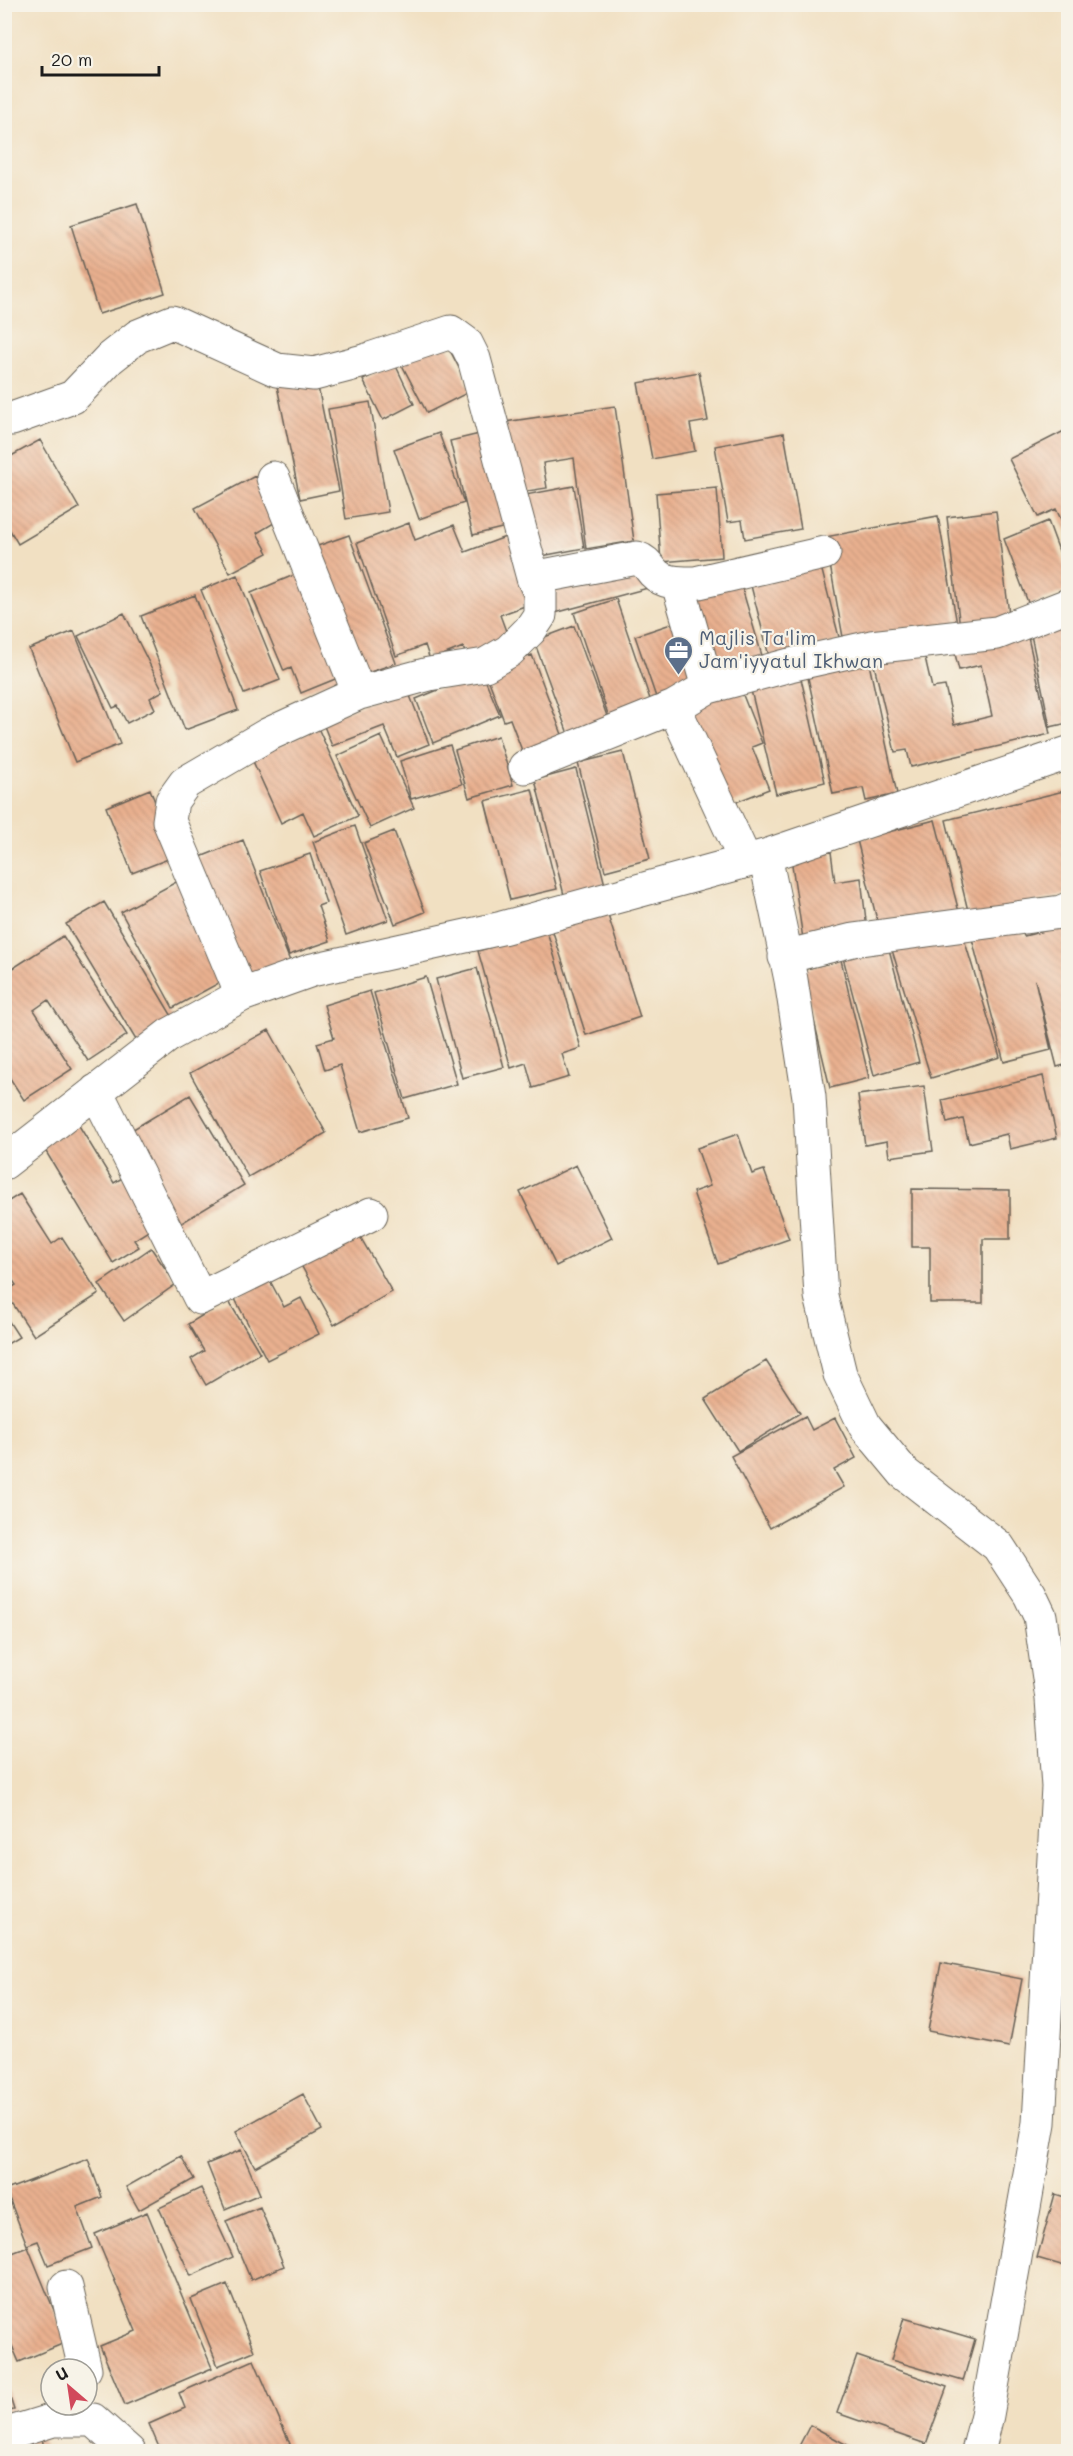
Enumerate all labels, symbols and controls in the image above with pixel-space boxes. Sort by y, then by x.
scale bar [42,39,159,77]
text: 20 m [51,47,92,71]
place label: Majlis Ta'lim Jam'iyyatul Ikhwan [699,624,883,673]
office icon: Majlis Ta'lim Jam'iyyatul Ikhwan [662,634,694,676]
north arrow [39,2357,99,2417]
text: U [51,2362,72,2385]

